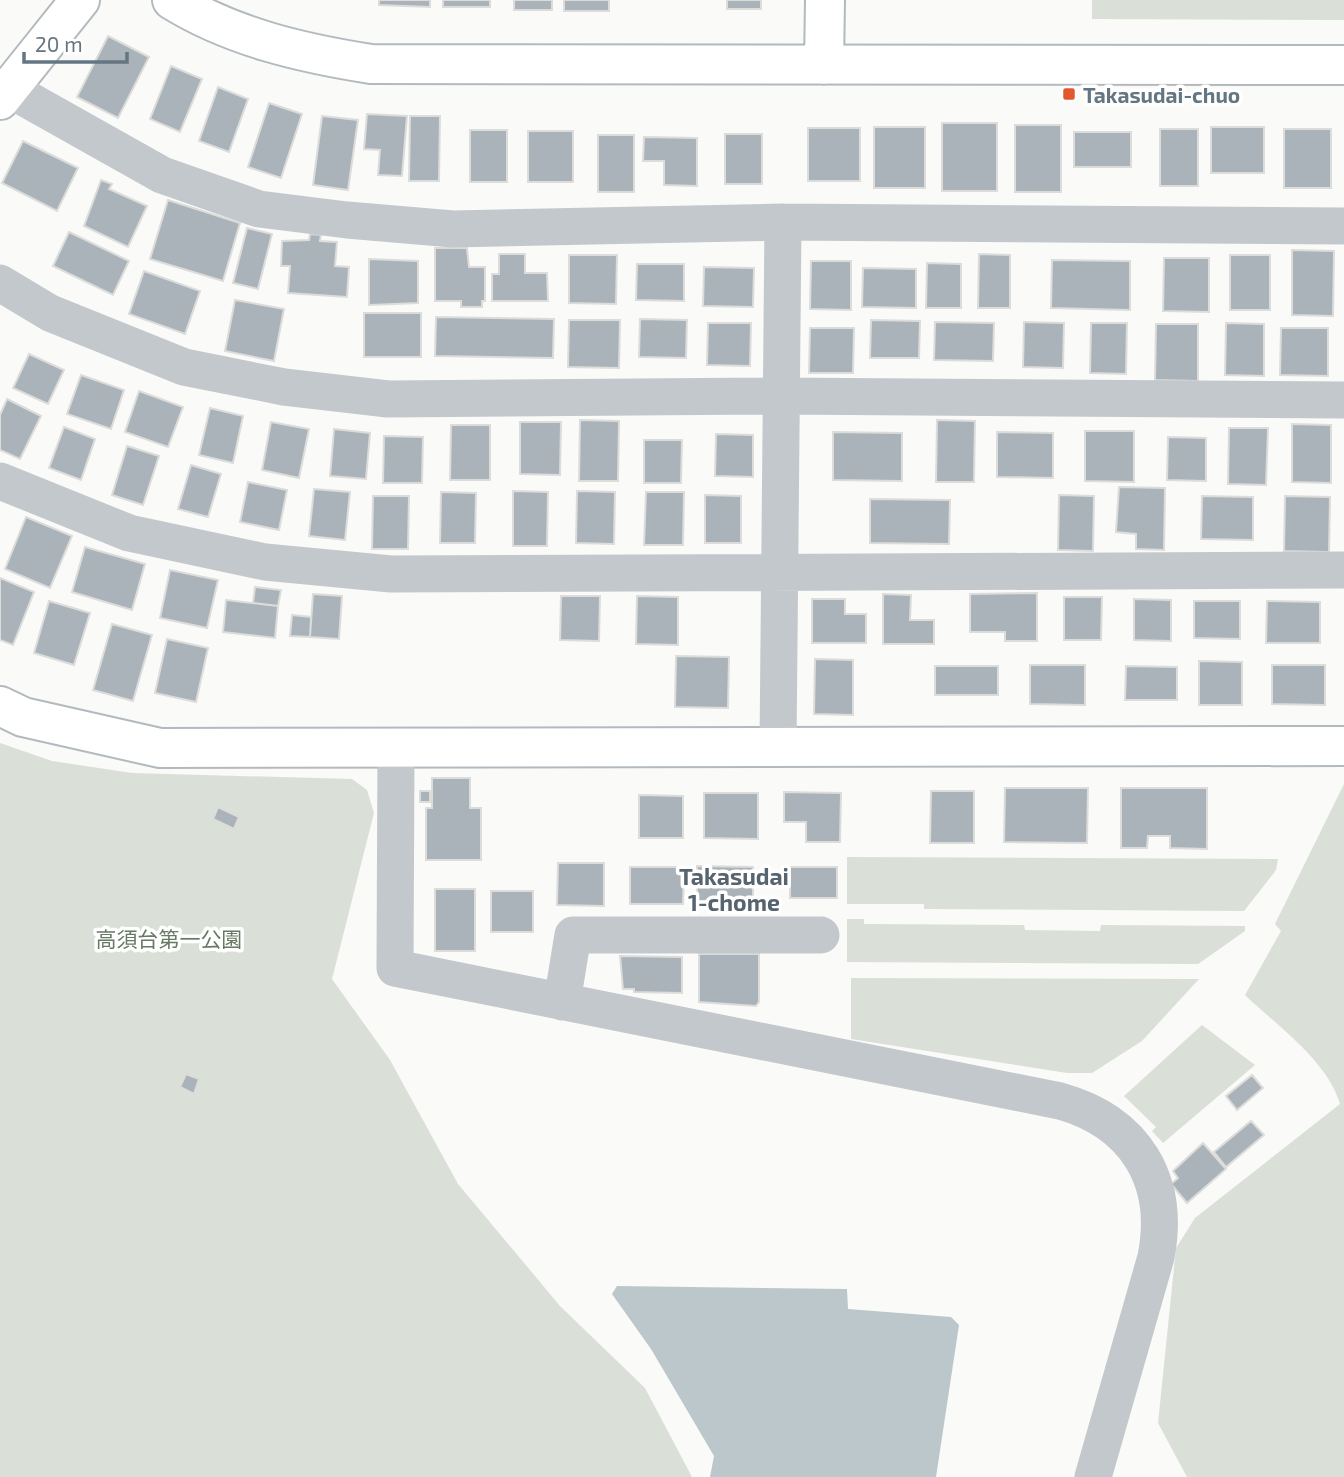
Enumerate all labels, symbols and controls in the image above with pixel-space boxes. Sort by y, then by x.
scale bar [24,21,128,65]
text: 20 m [35,31,83,56]
place label: Takasudai-chuo [1083,82,1240,107]
marker: Takasudai-chuo [1061,86,1077,102]
district label: Takasudai 1-chome [679,862,789,916]
park label: 高須台第一公園 [96,926,243,951]

